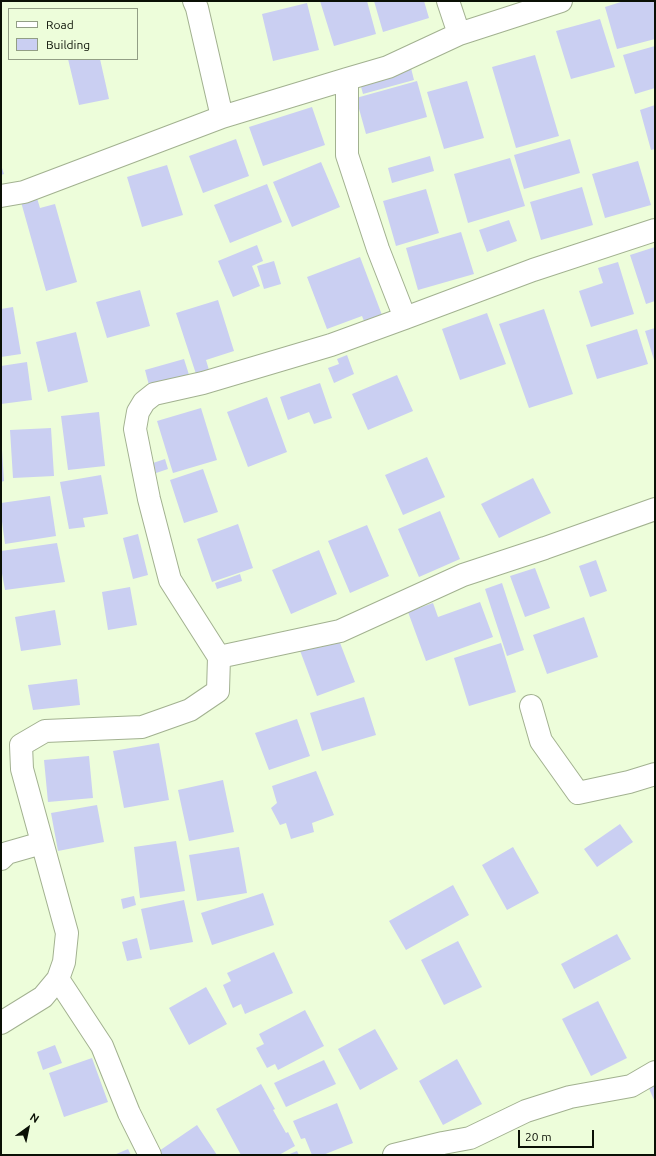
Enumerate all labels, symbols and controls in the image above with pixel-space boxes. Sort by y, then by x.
legend [8,8,138,60]
text: Road [46,18,74,31]
text: Building [46,38,90,51]
north arrow [8,1108,48,1148]
text: N [28,1111,41,1125]
scale bar [520,1122,596,1148]
text: 20 m [525,1130,552,1143]

